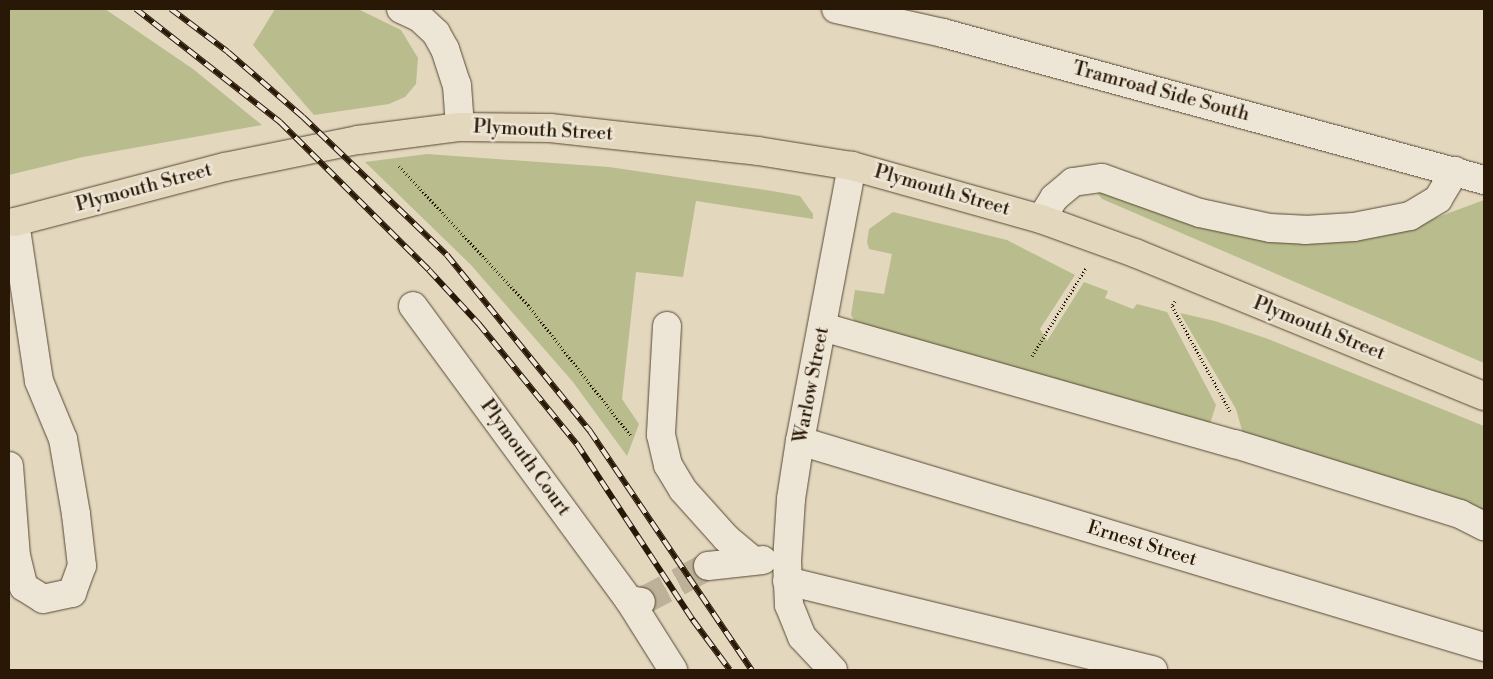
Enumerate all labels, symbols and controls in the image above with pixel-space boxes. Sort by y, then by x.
street label: Tramroad Side South [1070,57,1252,127]
street label: Plymouth Street [473,116,613,146]
street label: Plymouth Street [73,159,215,217]
street label: Plymouth Street [872,161,1012,221]
street label: Plymouth Street [1250,292,1388,366]
street label: Warlow Street [790,325,834,445]
street label: Plymouth Court [475,395,575,521]
street label: Ernest Street [1085,517,1199,571]

